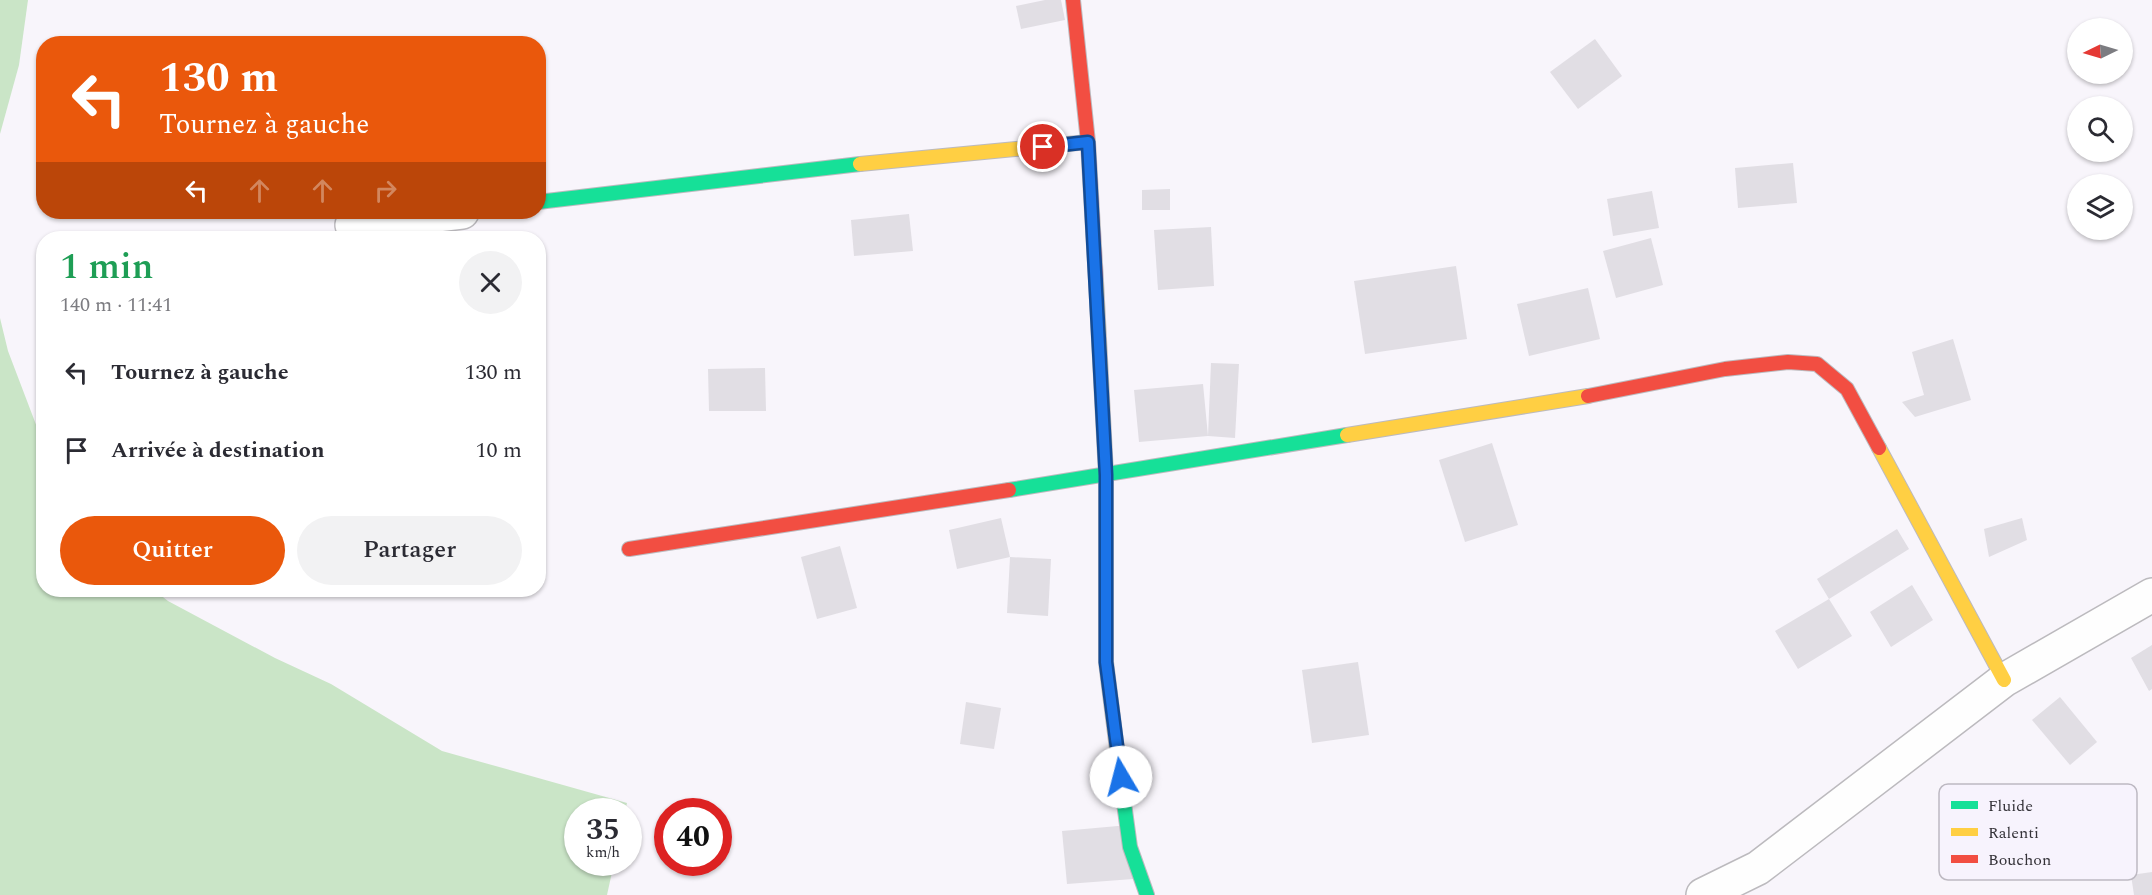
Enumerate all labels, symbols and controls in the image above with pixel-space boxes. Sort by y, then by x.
north arrow [2067,18,2133,84]
map controls [2067,18,2133,240]
text: 130 m [159,47,278,110]
icon: left [60,60,138,138]
button: search [2067,96,2133,162]
text: Tournez à gauche [159,104,369,146]
pin [1017,121,1068,172]
icon: arrive [1026,130,1059,163]
icon: left [180,174,213,207]
icon: ahead [243,174,276,207]
icon: ahead [306,174,339,207]
icon: right [369,174,402,207]
button: layers [2067,174,2133,240]
text: 1 min [60,240,153,295]
button: close [459,251,522,314]
text: 140 m · 11:41 [60,290,172,320]
icon: left [60,356,93,389]
text: Tournez à gauche [111,356,289,389]
text: 130 m [465,356,522,389]
icon: arrive [60,434,93,467]
text: Arrivée à destination [111,434,325,467]
text: 10 m [476,434,522,467]
button: Quitter [60,516,285,585]
button: Partager [297,516,522,585]
position arrow [1089,745,1153,809]
legend [1939,784,2137,880]
text: Fluide [1988,794,2033,818]
speed limit sign: 40 [654,798,732,876]
text: 35 [586,807,620,853]
text: Ralenti [1988,821,2039,845]
text: km/h [586,841,620,864]
text: Bouchon [1988,848,2051,872]

